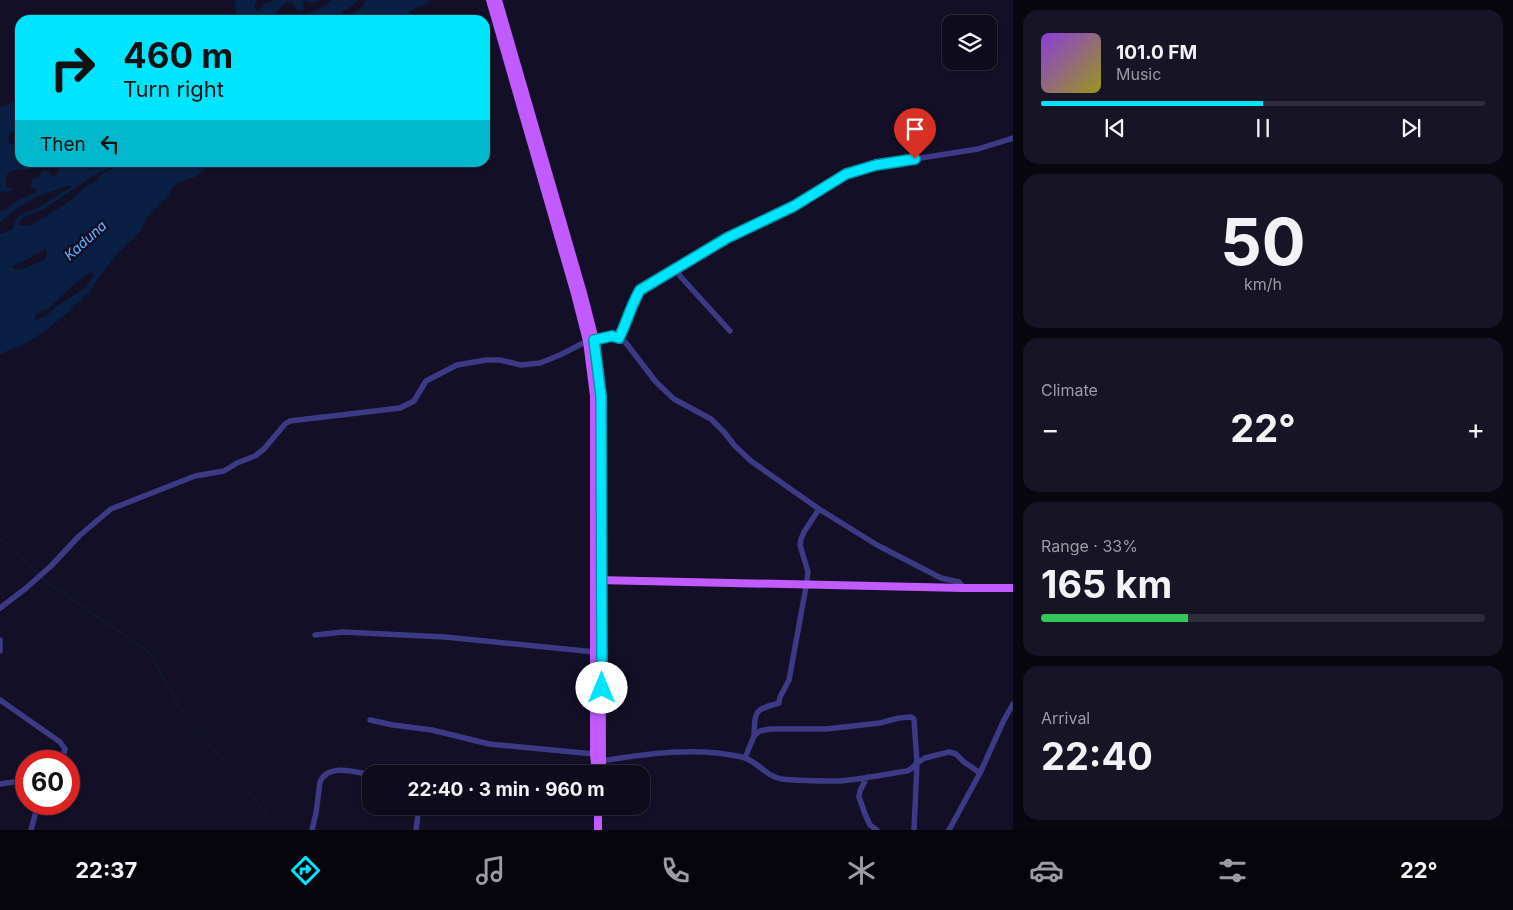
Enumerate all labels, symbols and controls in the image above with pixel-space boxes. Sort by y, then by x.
map controls [942,15,997,70]
button: layers [942,15,997,70]
text: 460 m [123,34,233,76]
icon: right [40,35,105,100]
text: 101.0 FM [1116,41,1197,64]
text: Music [1116,64,1161,84]
text: Turn right [123,76,224,102]
pin [894,108,936,159]
icon: previous [1101,114,1129,142]
icon: pause [1249,114,1277,142]
icon: next [1397,114,1425,142]
icon: arrive [901,115,929,143]
icon: left [96,130,124,158]
text: Then [40,133,86,156]
text: 50 [1220,202,1306,281]
water label: Kaduna [60,216,110,263]
text: km/h [1244,274,1282,294]
text: Climate [1041,380,1098,400]
text: 22° [1230,405,1296,451]
text: − [1041,412,1060,446]
text: + [1466,412,1485,446]
text: Range · 33% [1041,536,1138,556]
text: 165 km [1041,561,1172,607]
position arrow [575,661,627,713]
text: Arrival [1041,708,1090,728]
text: 22:40 [1041,733,1153,779]
speed limit sign: 60 [15,750,80,815]
text: 22:40 · 3 min · 960 m [407,778,605,801]
icon: directions [288,853,323,888]
icon: music [473,853,508,888]
icon: phone [658,853,693,888]
icon: climate [844,853,879,888]
icon: car [1029,853,1064,888]
icon: filters [1215,853,1250,888]
text: 22:37 [75,857,137,883]
text: 22° [1400,857,1438,883]

